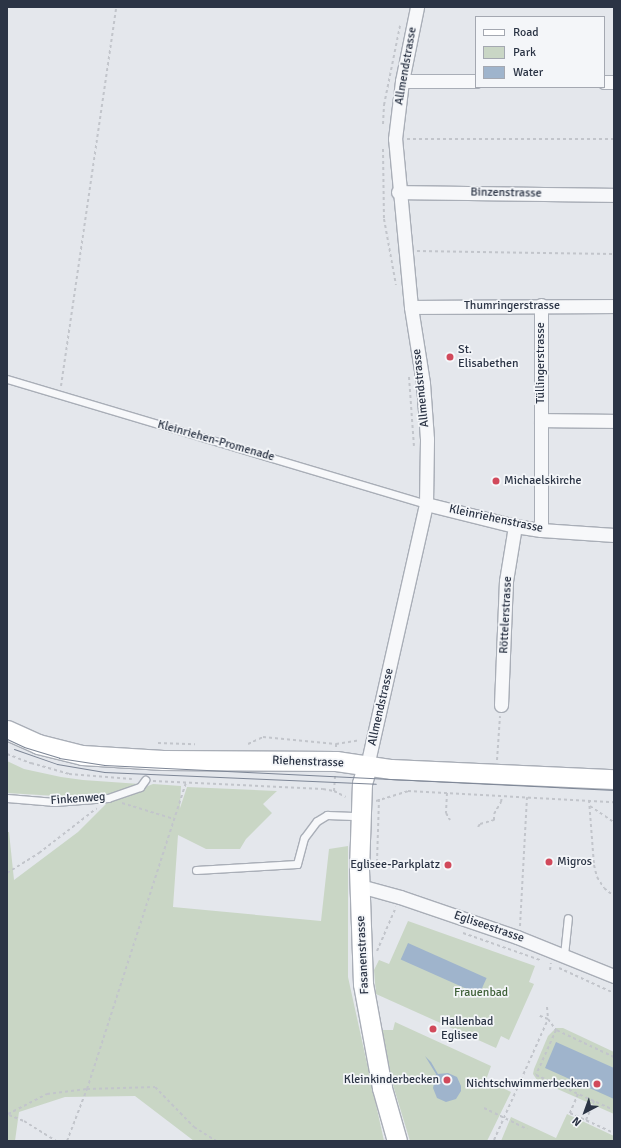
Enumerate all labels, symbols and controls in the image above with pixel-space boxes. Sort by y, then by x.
legend [475,16,605,88]
text: Road [513,25,539,40]
street label: Allmendstrasse [392,26,420,106]
text: Park [513,45,536,60]
text: Water [513,65,543,80]
street label: Binzenstrasse [470,185,542,201]
street label: Thumringerstrasse [464,299,560,313]
street label: Tüllingerstrasse [534,322,548,404]
place label: St. Elisabethen [458,343,518,371]
street label: Allmendstrasse [410,348,432,428]
marker: St. Elisabethen [445,352,455,362]
street label: Kleinriehen-Promenade [156,417,276,465]
place label: Michaelskirche [504,474,582,488]
marker: Michaelskirche [491,476,501,486]
street label: Kleinriehenstrasse [448,502,544,536]
street label: Röttelerstrasse [497,576,515,654]
street label: Allmendstrasse [365,667,397,747]
street label: Riehenstrasse [272,754,344,770]
street label: Finkenweg [50,790,106,808]
place label: Migros [557,855,592,869]
marker: Migros [544,857,554,867]
place label: Eglisee-Parkplatz [350,858,440,872]
marker: Eglisee-Parkplatz [443,860,453,870]
street label: Egliseestrasse [452,908,526,946]
street label: Fasanenstrasse [354,915,372,995]
park label: Frauenbad [454,986,508,1000]
place label: Hallenbad Eglisee [441,1015,493,1043]
marker: Hallenbad Eglisee [428,1024,438,1034]
place label: Kleinkinderbecken [344,1073,439,1087]
marker: Kleinkinderbecken [442,1075,452,1085]
place label: Nichtschwimmerbecken [466,1077,589,1091]
marker: Nichtschwimmerbecken [592,1079,602,1089]
north arrow [565,1092,605,1132]
text: N [570,1114,584,1129]

